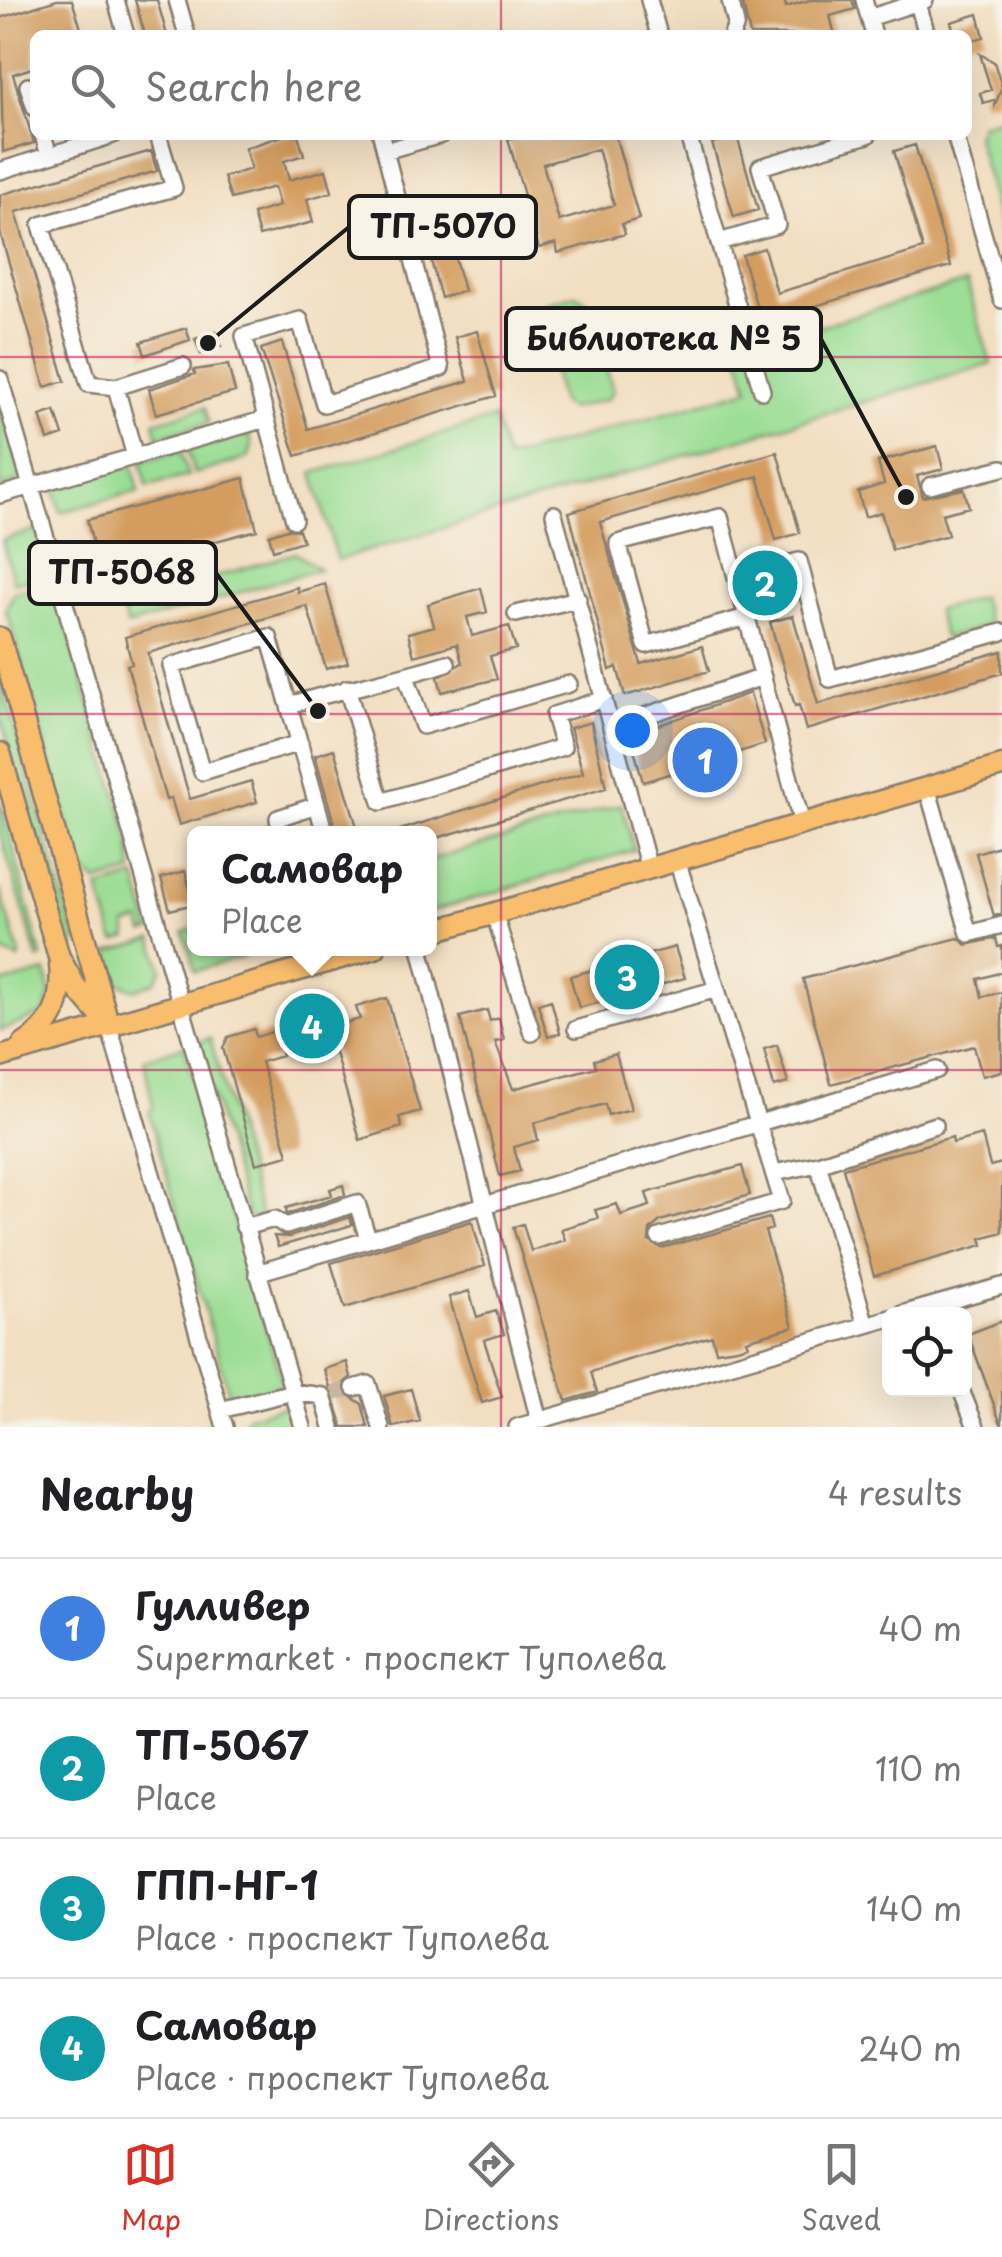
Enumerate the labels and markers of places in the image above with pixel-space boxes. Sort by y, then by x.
callout: ТП-5070 [349,196,536,258]
callout: Библиотека № 5 [506,308,821,370]
callout: ТП-5068 [29,542,216,604]
pin: 2 [732,546,798,620]
pin: 1 [672,722,738,798]
pin: 3 [594,940,660,1014]
pin: 4 [280,988,344,1064]

